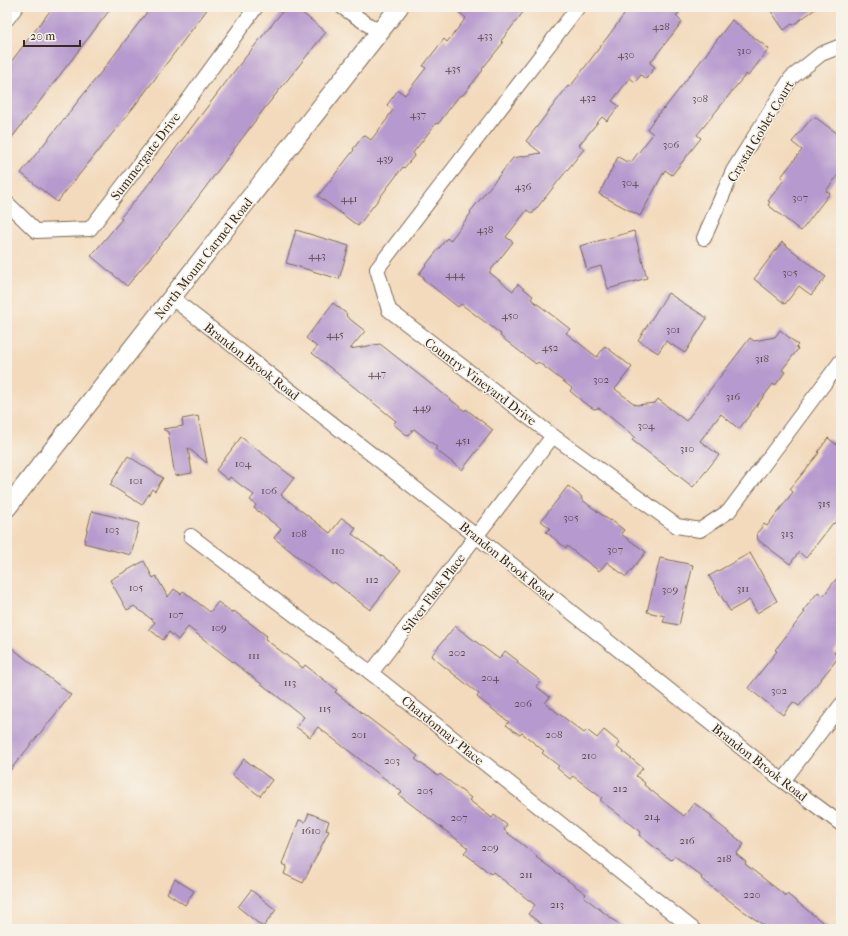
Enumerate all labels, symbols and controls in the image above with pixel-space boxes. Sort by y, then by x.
house number: 428 [652,20,670,33]
scale bar [24,22,80,48]
text: 20 m [30,29,55,43]
house number: 433 [477,29,493,42]
house number: 310 [737,44,751,57]
house number: 430 [617,48,635,61]
house number: 435 [445,62,461,75]
street label: Crystal Goblet Court [724,78,797,185]
house number: 432 [580,91,597,104]
house number: 308 [692,92,708,105]
house number: 437 [410,108,426,121]
street label: Summergate Drive [107,109,184,203]
house number: 306 [663,138,679,151]
house number: 439 [377,152,394,165]
house number: 304 [622,176,639,189]
house number: 436 [515,180,532,193]
house number: 307 [792,191,808,204]
house number: 441 [341,192,358,205]
street label: North Mount Carmel Road [151,194,256,322]
house number: 438 [477,223,493,236]
house number: 443 [308,249,326,262]
house number: 305 [782,266,798,279]
house number: 444 [445,268,465,281]
house number: 450 [502,309,519,322]
street label: Brandon Brook Road [201,320,303,404]
house number: 301 [666,323,680,336]
house number: 445 [326,328,344,341]
street label: Country Vineyard Drive [422,335,540,429]
house number: 452 [542,341,559,354]
house number: 318 [755,352,769,365]
house number: 447 [368,367,386,380]
house number: 302 [593,373,609,386]
house number: 316 [726,390,740,403]
house number: 449 [413,401,432,414]
house number: 304 [638,419,655,432]
house number: 451 [456,434,471,447]
house number: 310 [680,442,694,455]
house number: 104 [235,457,252,470]
house number: 101 [129,474,143,487]
house number: 106 [261,484,277,497]
house number: 315 [817,497,831,510]
house number: 305 [563,511,579,524]
street label: Brandon Brook Road [457,519,558,605]
house number: 103 [105,523,119,536]
house number: 108 [291,527,307,540]
house number: 313 [781,527,793,540]
house number: 307 [607,543,623,556]
house number: 110 [331,544,345,557]
street label: Silver Flask Place [399,550,468,636]
house number: 112 [365,573,379,586]
house number: 105 [129,581,144,594]
house number: 311 [737,582,749,595]
house number: 309 [662,583,678,596]
house number: 107 [168,608,184,621]
house number: 109 [211,621,227,634]
house number: 202 [448,646,466,659]
house number: 111 [248,649,260,662]
house number: 204 [481,671,500,684]
house number: 113 [284,676,296,689]
house number: 302 [771,684,787,697]
street label: Chardonnay Place [399,693,487,768]
house number: 206 [514,697,532,710]
house number: 115 [319,702,332,715]
street label: Brandon Brook Road [709,721,811,805]
house number: 201 [351,728,367,741]
house number: 208 [545,728,563,741]
house number: 210 [581,749,597,762]
house number: 203 [384,754,400,767]
house number: 212 [612,782,628,795]
house number: 205 [417,784,433,797]
house number: 214 [644,810,661,823]
house number: 207 [450,811,468,824]
house number: 1610 [301,824,321,837]
house number: 216 [679,834,695,847]
house number: 209 [481,841,499,854]
house number: 218 [716,852,732,865]
house number: 211 [519,868,533,881]
house number: 220 [743,888,761,901]
house number: 213 [550,898,564,911]

